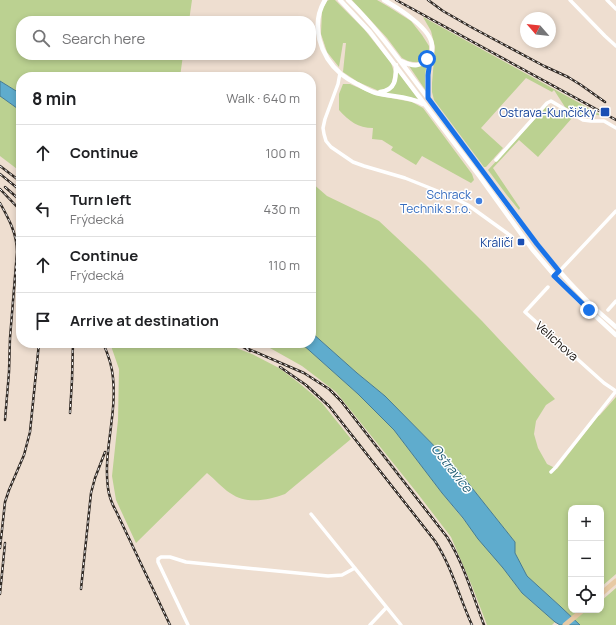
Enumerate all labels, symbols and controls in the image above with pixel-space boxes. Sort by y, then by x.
north arrow [520,12,556,48]
search box [16,16,316,60]
icon: search [30,27,52,49]
text: Search here [62,28,145,49]
route start [418,50,436,68]
text: 8 min [32,87,77,110]
text: Walk · 640 m [226,89,300,107]
place label: Ostrava-Kunčičky [499,104,597,121]
marker: Ostrava-Kunčičky [599,106,611,118]
icon: ahead [32,142,54,164]
text: Continue [70,142,138,163]
text: 100 m [265,144,300,162]
place label: Schrack Technik s.r.o. [400,186,472,217]
text: Turn left [70,189,132,210]
marker: Schrack Technik s.r.o. [474,196,484,206]
icon: left [32,198,54,220]
text: 430 m [264,200,300,218]
text: Frýdecká [70,210,124,228]
place label: Králičí [480,234,513,251]
marker: Králičí [516,237,526,247]
text: Continue [70,245,138,266]
icon: ahead [32,254,54,276]
text: 110 m [268,256,300,274]
text: Frýdecká [70,266,124,284]
route end [580,301,598,319]
icon: arrive [32,310,54,332]
text: Arrive at destination [70,310,219,331]
street label: Velichova [532,317,582,365]
water label: Ostravice [427,440,478,497]
map controls [568,505,604,613]
button: + [568,505,604,541]
button: − [568,541,604,577]
button: locate [568,577,604,613]

